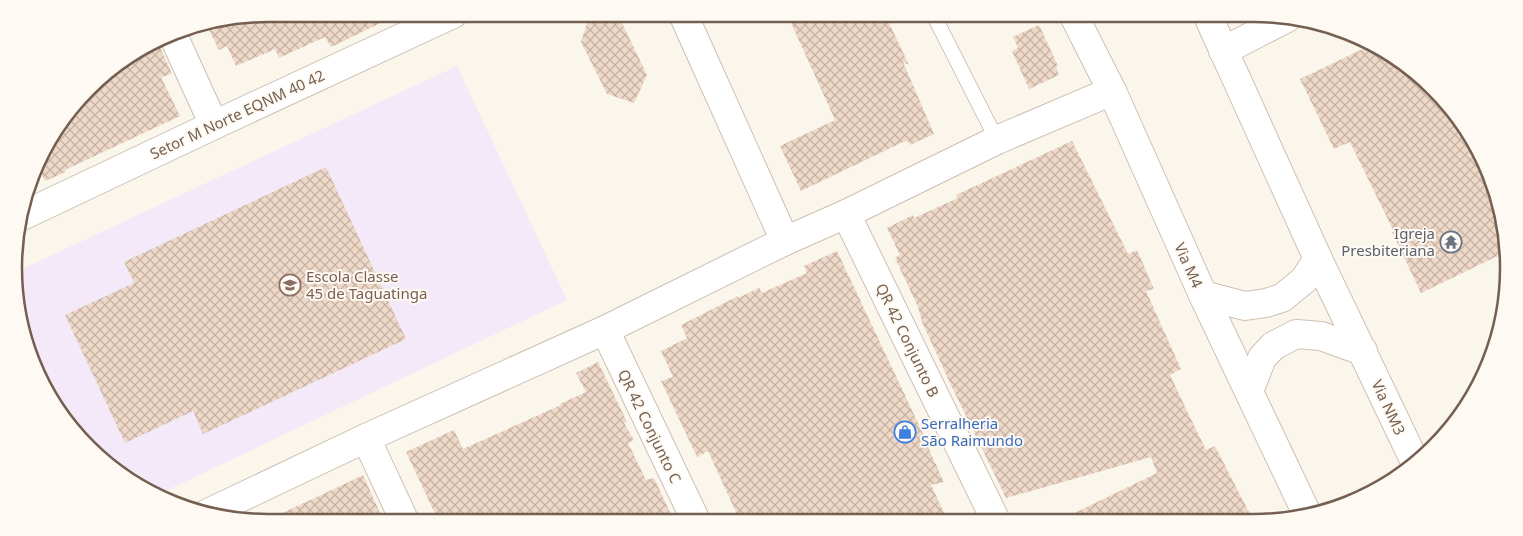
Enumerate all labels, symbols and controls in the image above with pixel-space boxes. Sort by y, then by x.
street label: Setor M Norte EQNM 40 42 [146,65,328,163]
place label: Igreja Presbiteriana [1341,223,1435,260]
temple icon: Igreja Presbiteriana [1439,230,1463,254]
street label: Via M4 [1170,239,1208,291]
place label: Escola Classe 45 de Taguatinga [306,266,427,303]
school or university icon: Escola Classe 45 de Taguatinga [278,273,302,297]
street label: QR 42 Conjunto B [872,280,944,400]
street label: QR 42 Conjunto C [614,366,686,487]
street label: Via NM3 [1368,376,1410,438]
place label: Serralheria São Raimundo [921,413,1023,450]
shop icon: Serralheria São Raimundo [893,420,917,444]

